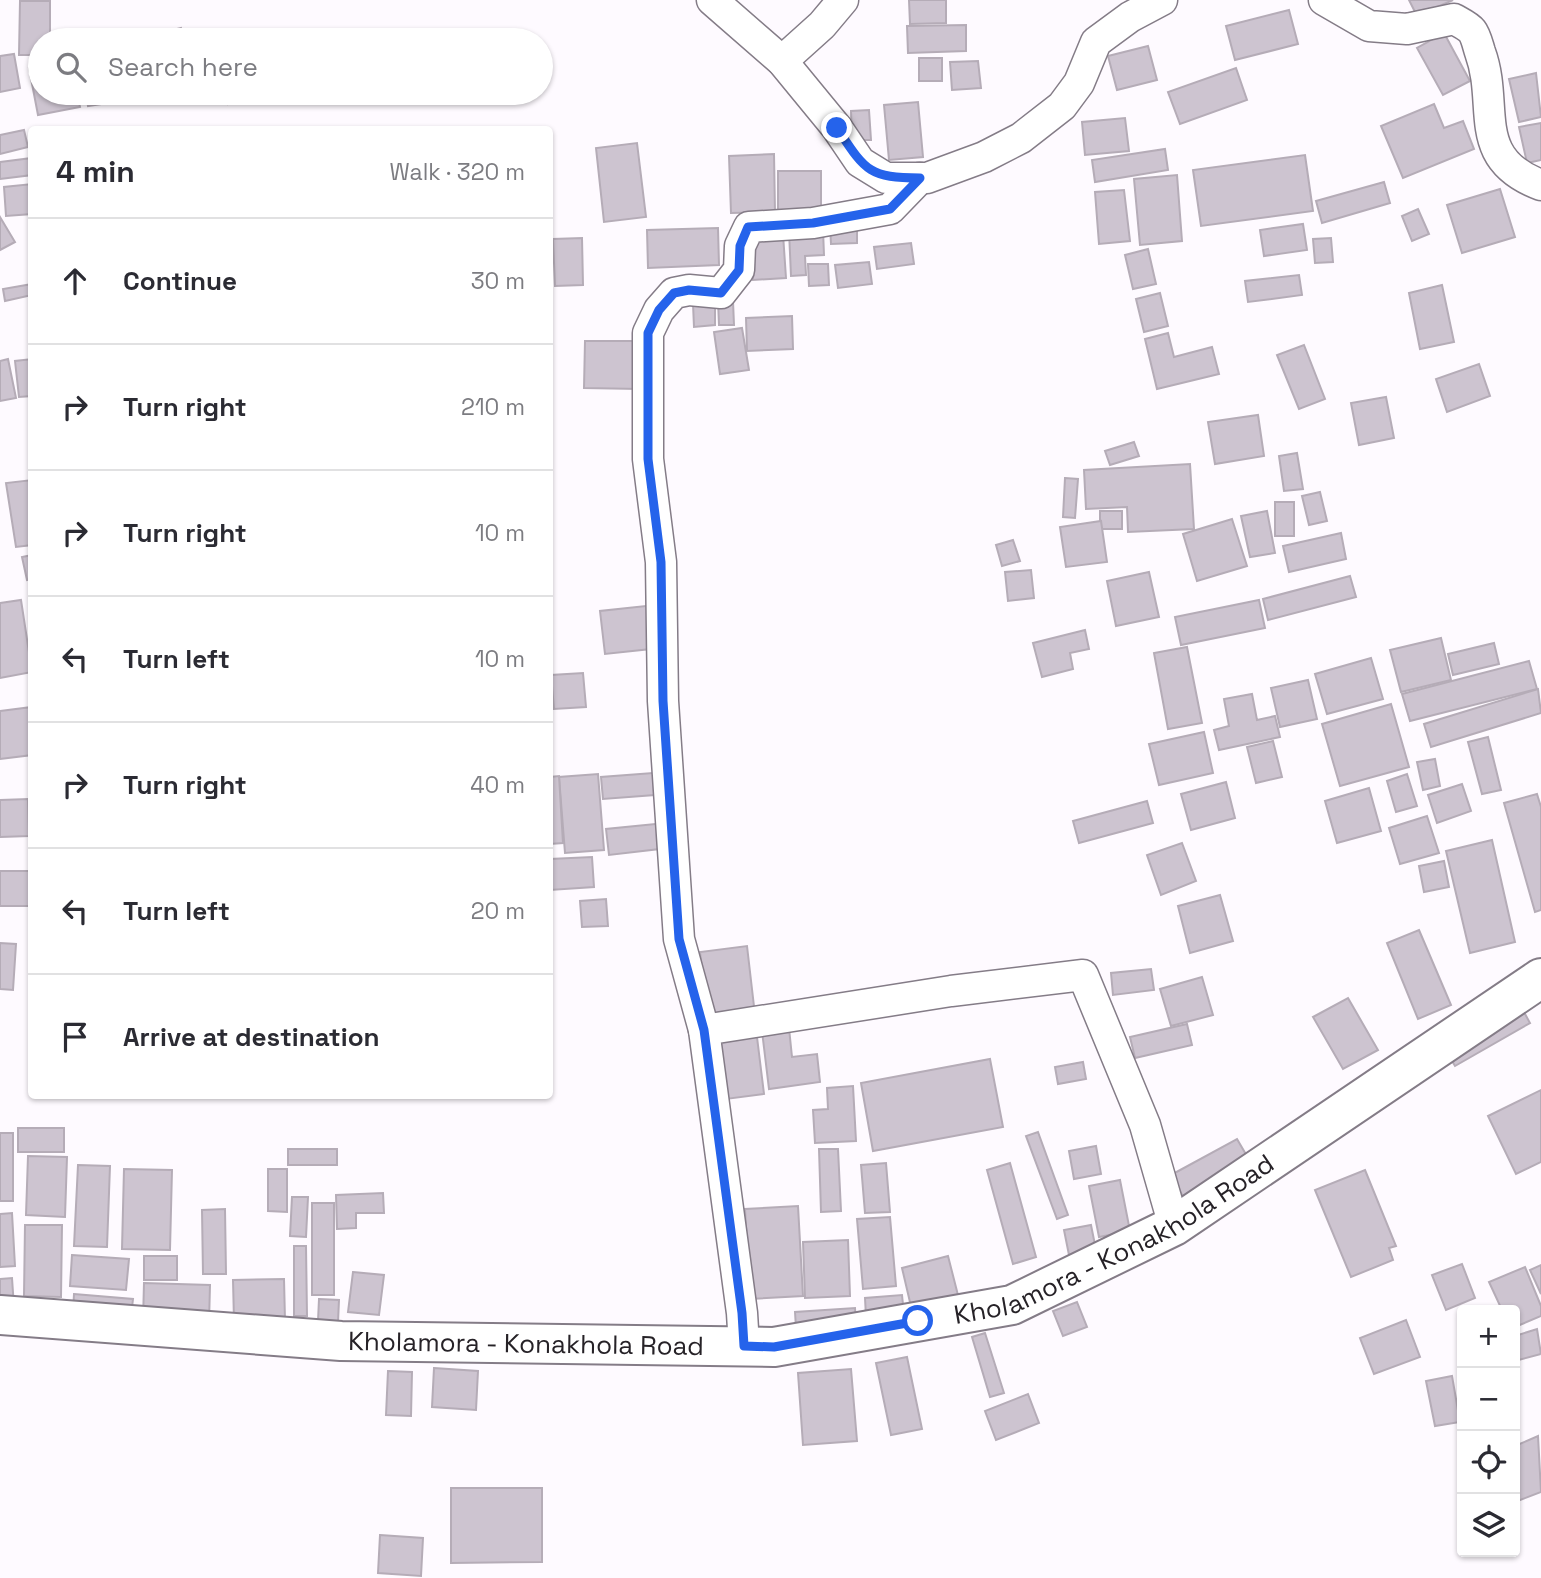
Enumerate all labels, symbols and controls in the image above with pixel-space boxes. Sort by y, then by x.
search box [28,28,553,105]
icon: search [52,48,90,86]
text: Search here [108,50,258,84]
route end [821,112,852,143]
text: 4 min [56,152,135,191]
text: Walk · 320 m [390,157,525,187]
icon: ahead [56,262,94,300]
text: Continue [123,264,237,298]
text: 30 m [471,266,525,296]
icon: right [56,388,94,426]
text: Turn right [123,390,247,424]
text: 210 m [461,392,525,422]
icon: right [56,514,94,552]
text: Turn right [123,516,247,550]
text: 10 m [475,518,525,548]
icon: left [56,640,94,678]
text: Turn left [123,642,230,676]
text: 10 m [475,644,525,674]
icon: right [56,766,94,804]
text: Turn right [123,768,247,802]
text: 40 m [470,770,525,800]
icon: left [56,892,94,930]
text: Turn left [123,894,230,928]
text: 20 m [471,896,525,926]
icon: arrive [56,1018,94,1056]
text: Arrive at destination [123,1020,380,1054]
street label: Kholamora - Konakhola Road [951,1146,1280,1332]
route start [902,1305,933,1336]
map controls [1457,1305,1520,1557]
button: + [1457,1305,1520,1368]
street label: Kholamora - Konakhola Road [348,1324,704,1363]
button: − [1457,1368,1520,1431]
button: locate [1457,1431,1520,1494]
button: layers [1457,1494,1520,1557]

